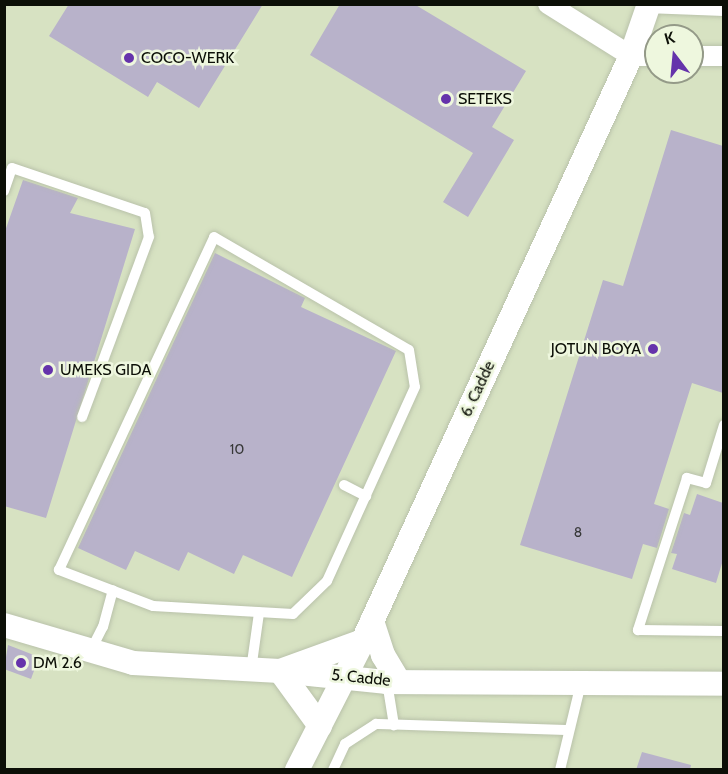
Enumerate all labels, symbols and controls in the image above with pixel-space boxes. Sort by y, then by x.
north arrow [644,24,704,84]
text: K [662,28,677,49]
place label: COCO-WERK [141,48,234,68]
marker: COCO-WERK [122,51,136,65]
place label: SETEKS [458,89,512,109]
marker: SETEKS [439,92,453,106]
place label: JOTUN BOYA [551,339,641,359]
marker: JOTUN BOYA [646,342,660,356]
street label: 6. Cadde [457,358,499,420]
place label: UMEKS GIDA [60,360,151,380]
marker: UMEKS GIDA [41,363,55,377]
house number: 10 [230,441,244,457]
house number: 8 [574,524,582,540]
place label: DM 2.6 [33,653,82,673]
marker: DM 2.6 [14,656,28,670]
street label: 5. Cadde [331,665,391,691]

